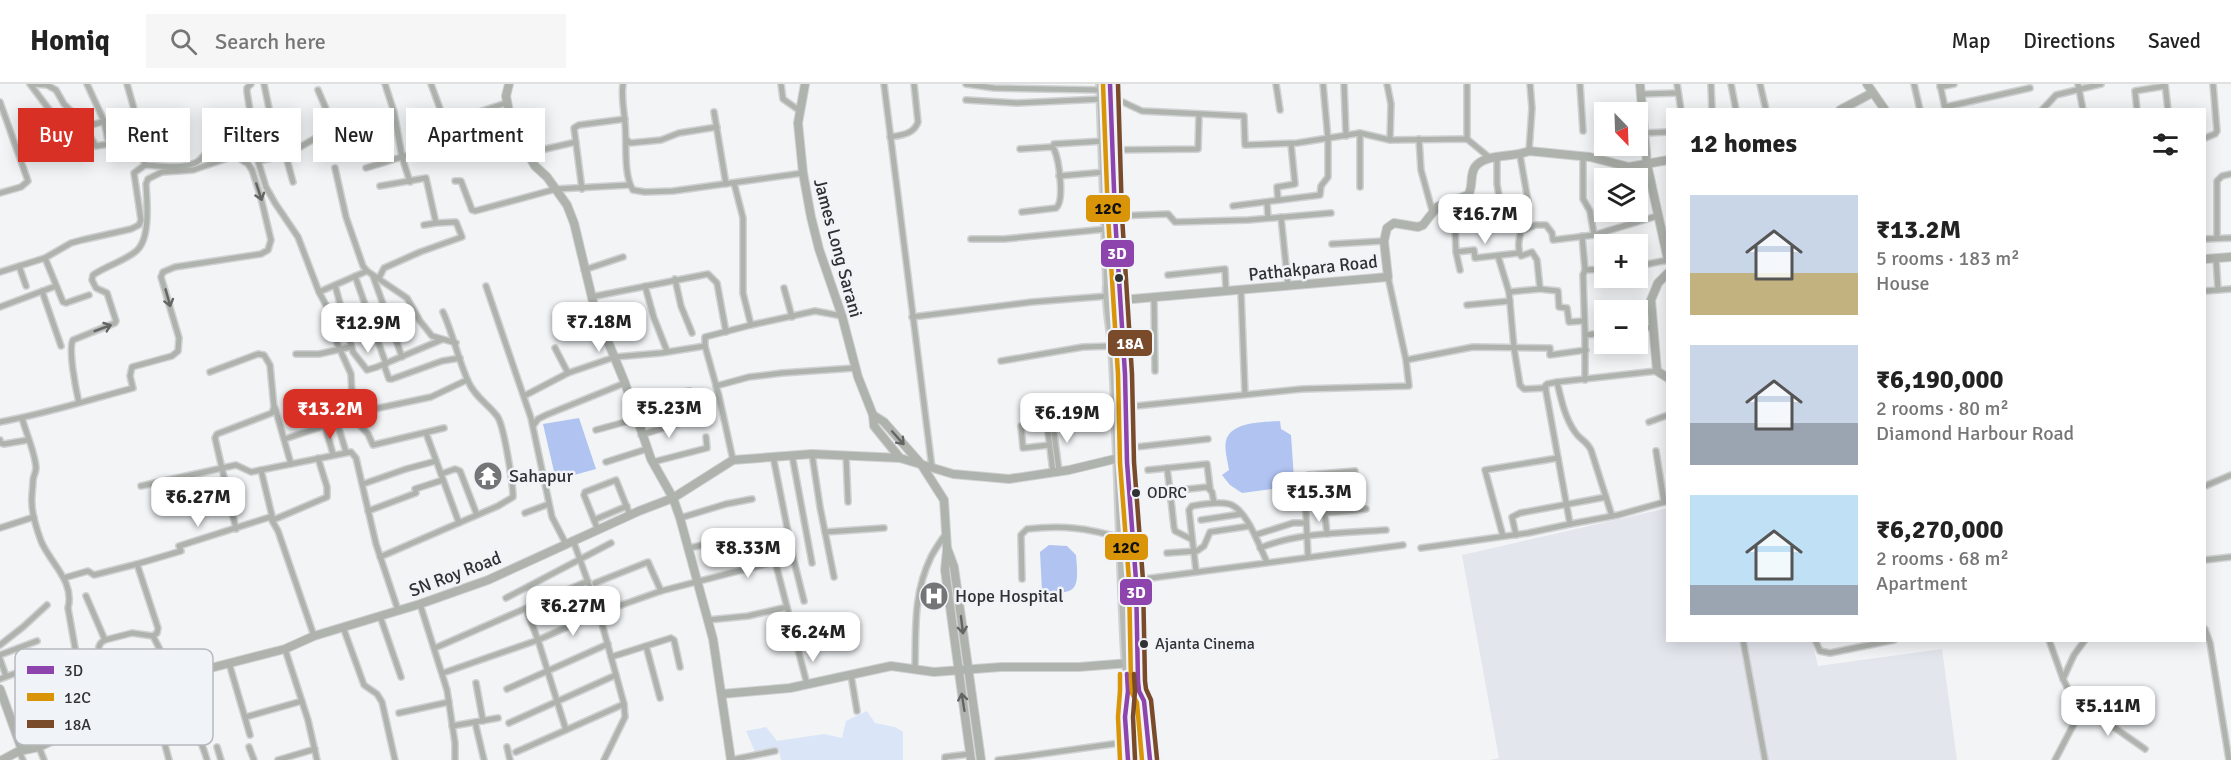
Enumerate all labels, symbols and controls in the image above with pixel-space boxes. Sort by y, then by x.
search box [146,14,566,68]
text: Homiq [30,24,110,58]
icon: search [167,25,200,58]
text: Search here [215,28,326,55]
text: Map [1952,28,1990,54]
text: Directions [2023,28,2115,54]
text: Saved [2148,28,2201,54]
north arrow [1594,102,1648,156]
map controls [1594,102,1648,354]
chip: Buy [18,108,94,162]
chip: Rent [106,108,190,162]
chip: Filters [202,108,301,162]
chip: New [313,108,394,162]
chip: Apartment [406,108,545,162]
text: 12 homes [1690,128,1797,160]
icon: filters [2149,128,2182,161]
button: layers [1594,168,1648,222]
street label: James Long Sarani [809,176,867,320]
one-way arrow [254,182,265,201]
line badge: 12C [1085,194,1131,223]
pin: ₹16.7M [1436,194,1534,245]
text: 12C [1094,199,1122,219]
text: ₹16.7M [1452,201,1518,226]
text: ₹13.2M [1876,214,1961,246]
icon: home [1738,219,1810,291]
button: + [1594,234,1648,288]
line badge: 3D [1100,239,1135,268]
text: 3D [1107,244,1127,264]
text: 5 rooms · 183 m² [1876,246,2020,271]
street label: Pathakpara Road [1247,250,1379,286]
text: House [1876,271,1930,296]
unlabelled marker [1113,272,1125,284]
one-way arrow [163,288,174,307]
button: − [1594,300,1648,354]
pin: ₹7.18M [550,302,648,353]
pin: ₹12.9M [319,303,417,354]
text: ₹7.18M [566,309,632,334]
text: ₹12.9M [335,310,401,335]
one-way arrow [93,322,112,333]
line badge: 18A [1107,329,1153,357]
text: 18A [1116,334,1145,354]
text: ₹6,190,000 [1876,364,2004,396]
icon: home [1738,369,1810,441]
pin: ₹5.23M [620,388,718,439]
pin: ₹13.2M [281,389,379,440]
pin: ₹6.19M [1018,393,1116,444]
text: ₹5.23M [636,395,702,420]
text: ₹13.2M [297,396,363,421]
text: 2 rooms · 80 m² [1876,396,2009,421]
text: ₹6.19M [1034,400,1100,425]
text: Diamond Harbour Road [1876,421,2074,446]
one-way arrow [891,430,905,445]
temple icon: Sahapur [472,460,504,492]
place label: Sahapur [509,465,573,487]
pin: ₹15.3M [1270,472,1368,523]
pin: ₹6.27M [149,477,247,528]
text: ₹15.3M [1286,479,1352,504]
place label: ODRC [1147,483,1187,503]
text: ₹6.27M [165,484,231,509]
marker: ODRC [1130,487,1142,499]
text: ₹6,270,000 [1876,514,2004,546]
icon: home [1738,519,1810,591]
pin: ₹8.33M [699,528,797,579]
line badge: 12C [1104,533,1149,561]
text: ₹8.33M [715,535,781,560]
text: 12C [1112,538,1140,558]
street label: SN Roy Road [406,546,504,602]
text: 2 rooms · 68 m² [1876,546,2009,571]
text: Apartment [1876,571,1968,596]
line badge: 3D [1119,578,1153,606]
hospital icon: Hope Hospital [918,580,950,612]
text: 3D [1126,583,1146,603]
place label: Hope Hospital [955,585,1063,607]
pin: ₹6.27M [524,586,622,637]
text: ₹6.27M [540,593,606,618]
pin: ₹6.24M [764,612,862,663]
one-way arrow [956,615,967,635]
text: ₹6.24M [780,619,846,644]
place label: Ajanta Cinema [1155,634,1255,654]
marker: Ajanta Cinema [1138,638,1150,650]
legend [15,649,213,745]
text: 3D [64,661,83,681]
pin: ₹5.11M [2059,686,2157,737]
text: 12C [64,688,91,708]
one-way arrow [958,693,969,712]
text: ₹5.11M [2075,693,2141,718]
text: 18A [64,715,91,735]

